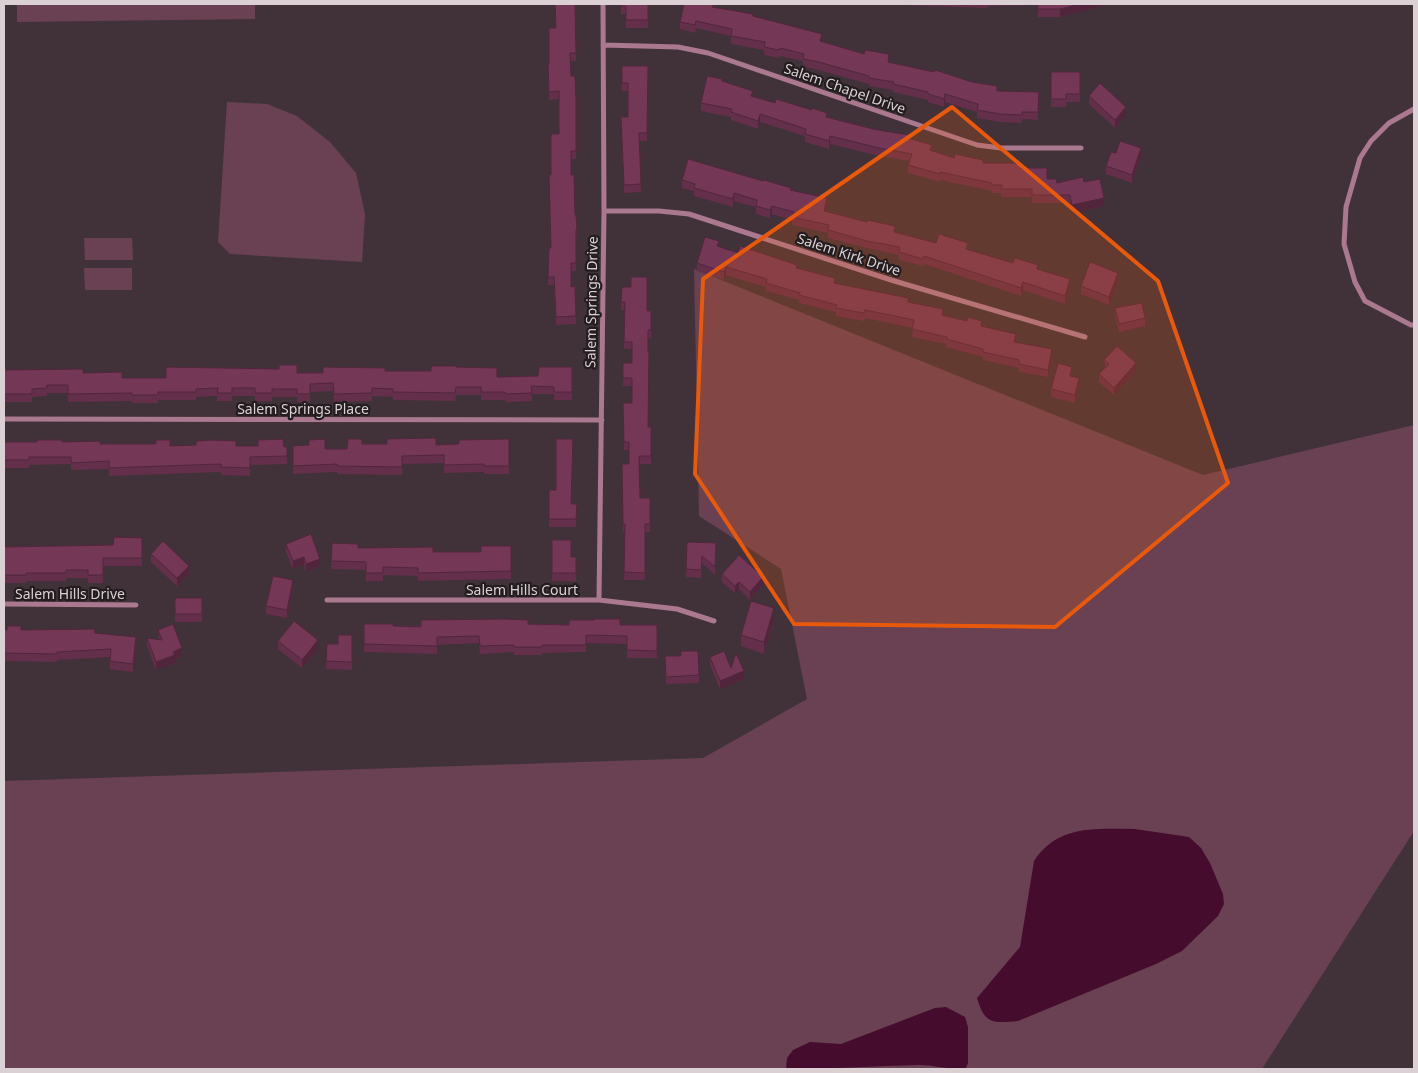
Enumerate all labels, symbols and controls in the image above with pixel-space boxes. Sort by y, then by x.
street label: Salem Chapel Drive [782,58,908,118]
street label: Salem Kirk Drive [795,228,903,280]
street label: Salem Springs Drive [580,236,602,368]
street label: Salem Springs Place [237,399,369,418]
street label: Salem Hills Court [466,580,578,599]
street label: Salem Hills Drive [15,584,125,603]

